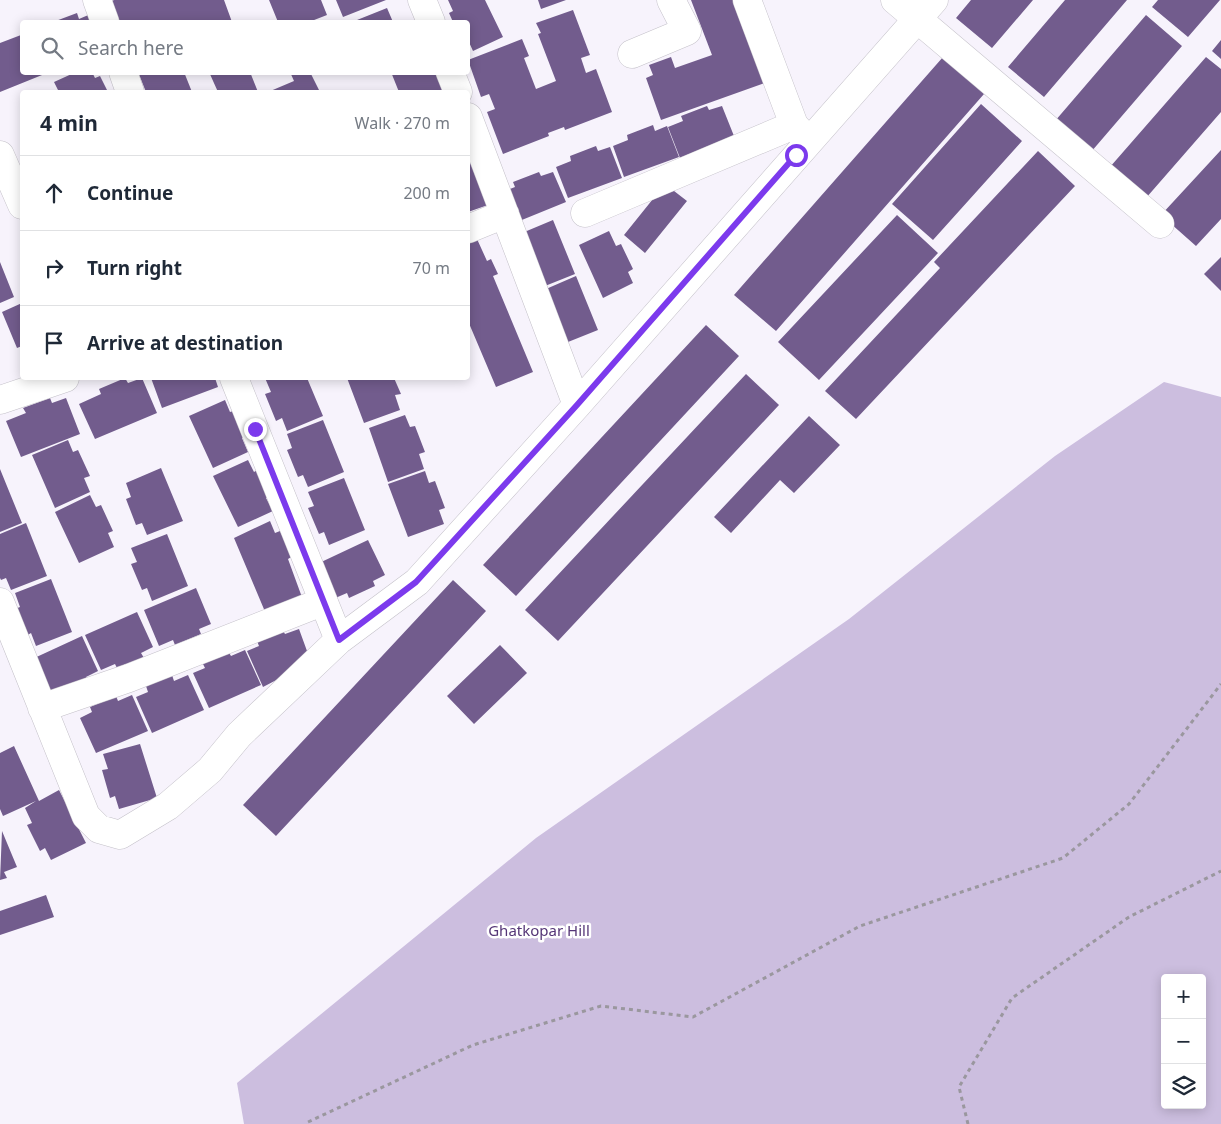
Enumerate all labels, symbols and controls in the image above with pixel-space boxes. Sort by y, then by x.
search box [20,20,470,75]
icon: search [38,34,66,62]
text: Search here [78,35,184,61]
text: 4 min [40,109,98,137]
text: Walk · 270 m [355,112,450,134]
route start [785,144,808,167]
icon: ahead [40,179,68,207]
text: Continue [87,180,173,206]
text: 200 m [403,182,450,204]
icon: right [40,254,68,282]
text: Turn right [87,255,182,281]
text: 70 m [413,257,450,279]
icon: arrive [40,329,68,357]
text: Arrive at destination [87,330,283,356]
route end [244,418,267,441]
park label: Ghatkopar Hill [488,920,590,940]
map controls [1161,974,1206,1109]
button: + [1161,974,1206,1019]
button: − [1161,1019,1206,1064]
button: layers [1161,1064,1206,1109]

